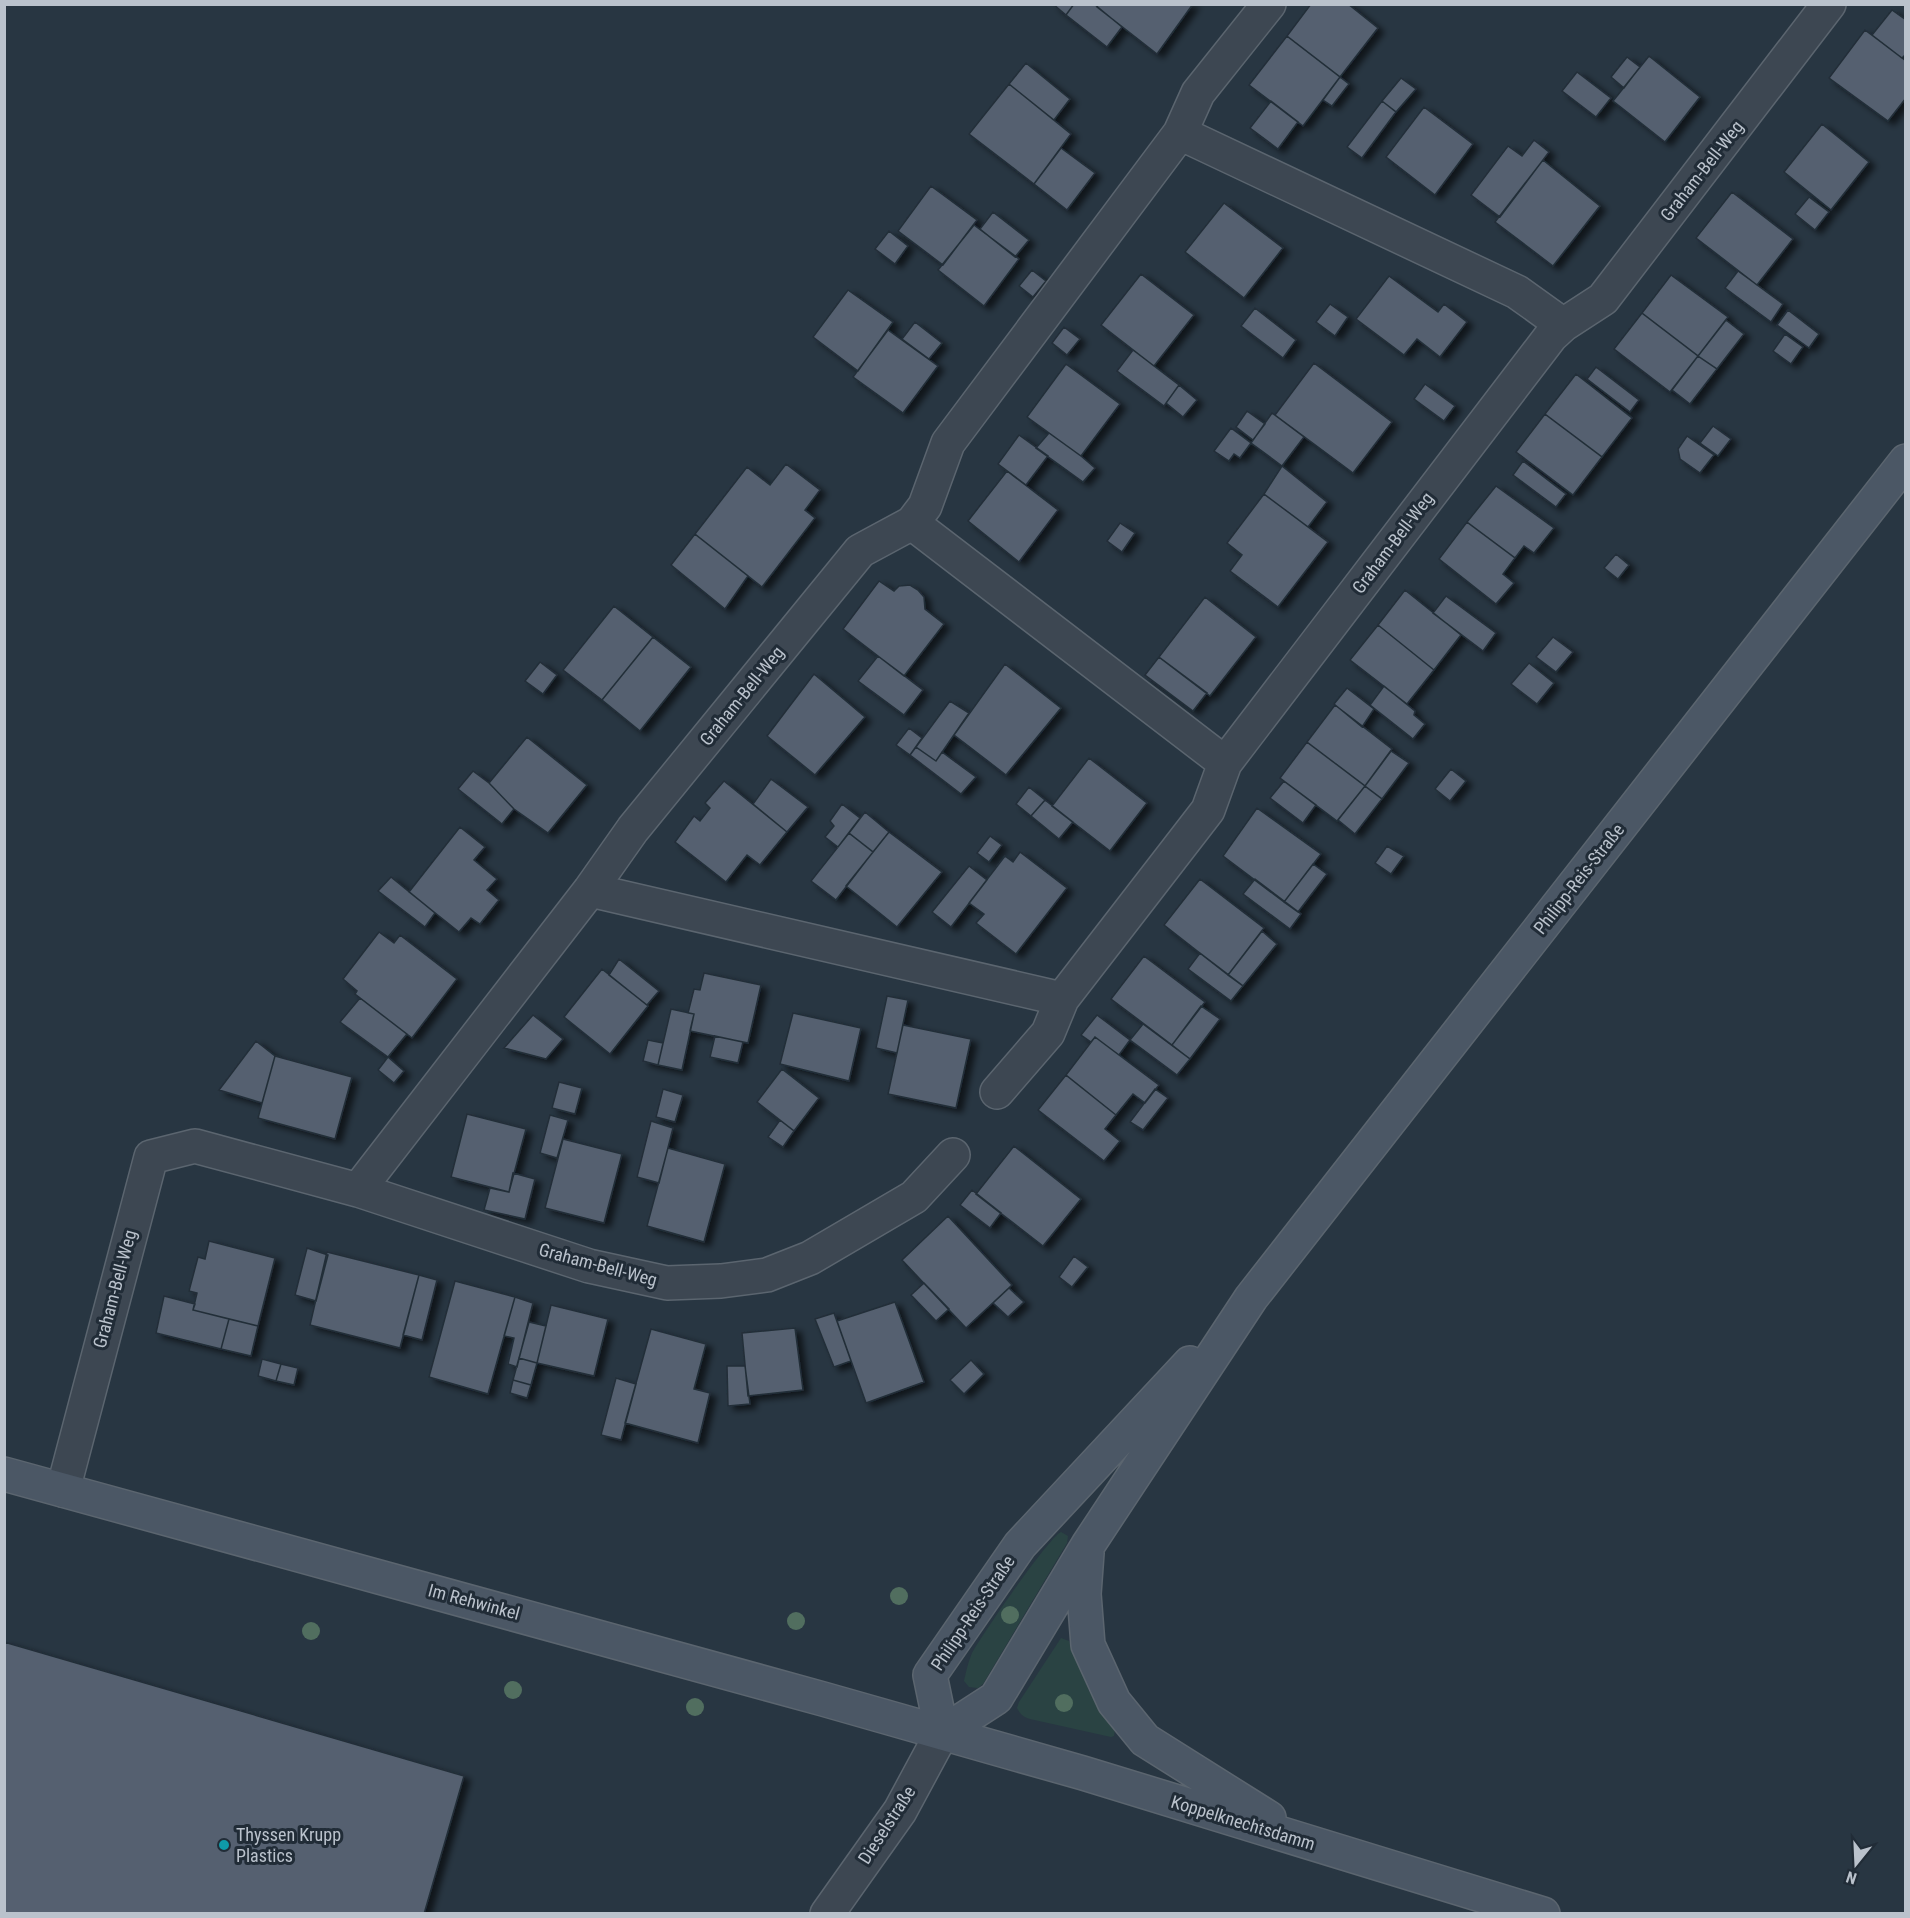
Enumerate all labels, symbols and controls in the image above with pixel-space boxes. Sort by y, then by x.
street label: Graham-Bell-Weg [1656,116,1747,225]
street label: Graham-Bell-Weg [1348,488,1438,598]
street label: Graham-Bell-Weg [695,642,788,749]
street label: Philipp-Reis-Straße [1529,819,1628,938]
street label: Graham-Bell-Weg [89,1227,140,1350]
street label: Graham-Bell-Weg [537,1239,660,1290]
street label: Philipp-Reis-Straße [926,1551,1019,1674]
street label: Im Rehwinkel [426,1579,522,1624]
street label: Dieselstraße [854,1782,920,1868]
street label: Koppelknechtsdamm [1169,1791,1318,1854]
place label: Thyssen Krupp Plastics [236,1824,341,1866]
north arrow [1826,1834,1886,1894]
marker: Thyssen Krupp Plastics [217,1838,231,1852]
text: N [1844,1867,1859,1888]

